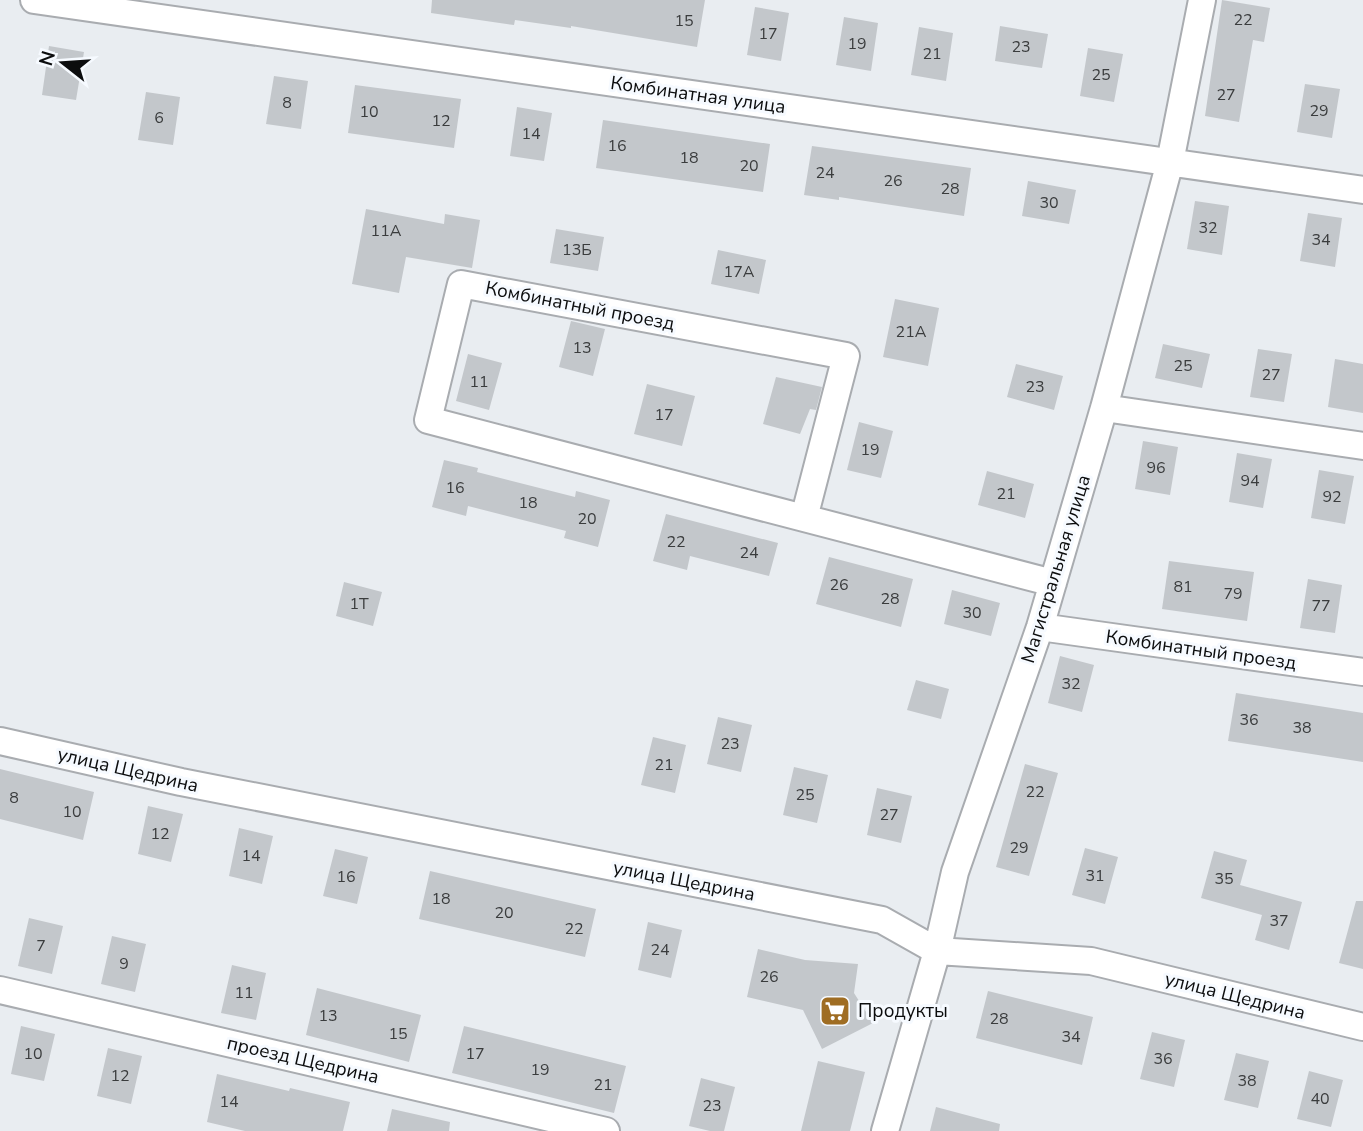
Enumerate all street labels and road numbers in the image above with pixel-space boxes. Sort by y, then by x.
street label: Комбинатная улица [609,70,787,120]
street label: Комбинатный проезд [483,275,677,337]
street label: Магистральная улица [1015,472,1097,666]
street label: Комбинатный проезд [1104,624,1298,676]
street label: улица Щедрина [55,741,201,799]
street label: улица Щедрина [611,855,757,907]
street label: улица Щедрина [1162,966,1308,1026]
street label: проезд Щедрина [224,1030,382,1090]

